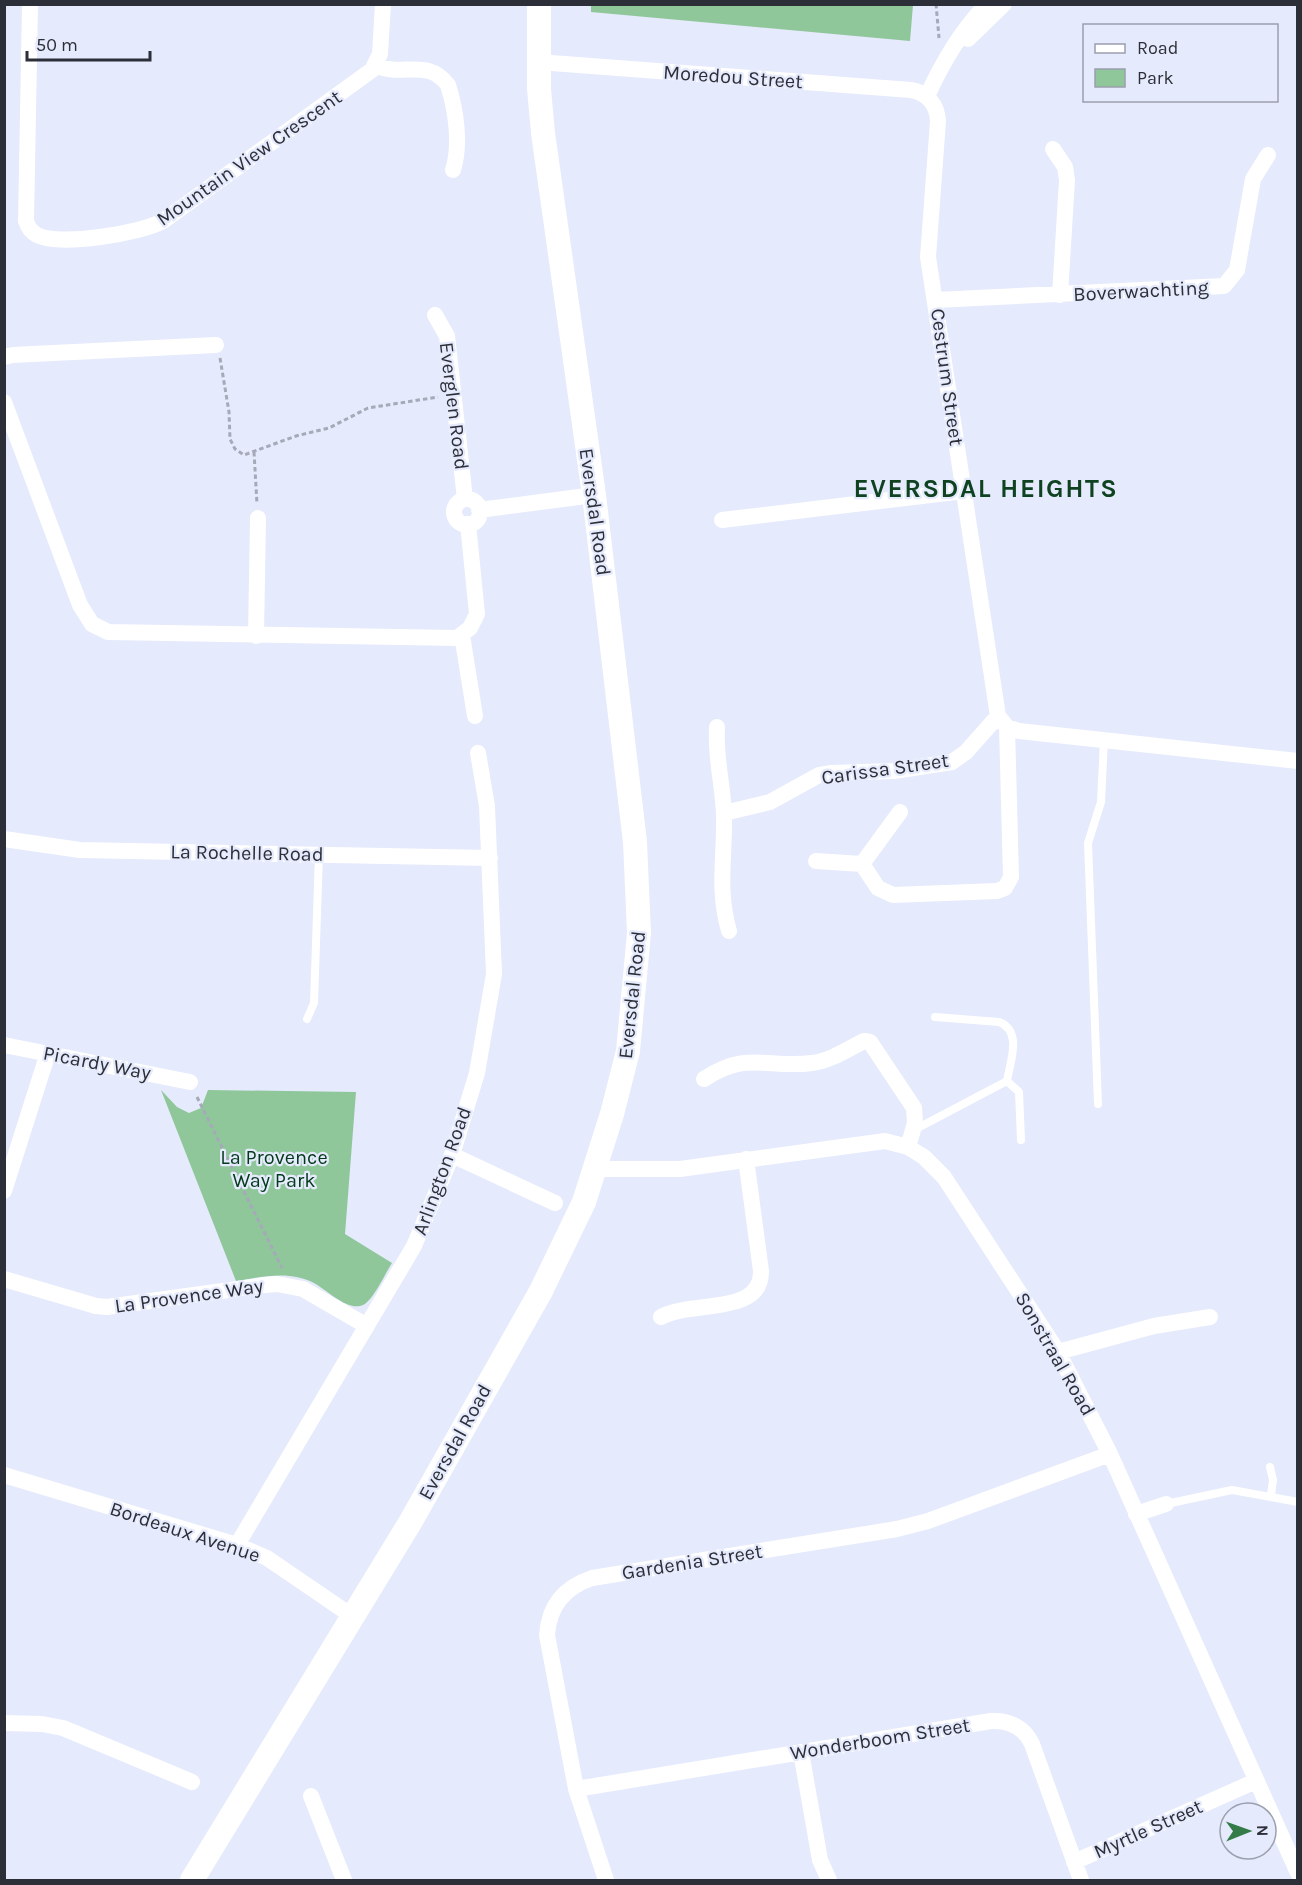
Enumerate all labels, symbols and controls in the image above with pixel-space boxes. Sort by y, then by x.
scale bar [27,24,150,62]
legend [1083,24,1278,102]
text: 50 m [36,34,78,56]
text: Road [1137,37,1178,59]
street label: Moredou Street [662,61,804,93]
text: Park [1137,67,1174,89]
street label: Mountain View Crescent [152,85,346,231]
street label: Boverwachting [1073,276,1209,306]
street label: Cestrum Street [926,307,968,448]
street label: Everglen Road [435,341,473,471]
street label: Eversdal Road [575,447,615,577]
district label: EVERSDAL HEIGHTS [854,473,1118,504]
street label: Carissa Street [820,749,951,789]
street label: La Rochelle Road [170,840,324,866]
street label: Eversdal Road [614,930,650,1060]
street label: Picardy Way [41,1041,153,1085]
street label: Arlington Road [408,1104,476,1238]
park label: La Provence Way Park [220,1146,328,1192]
street label: La Provence Way [113,1274,265,1318]
street label: Sonstraal Road [1010,1288,1100,1420]
street label: Eversdal Road [414,1380,496,1504]
street label: Bordeaux Avenue [107,1497,263,1567]
street label: Gardenia Street [620,1539,764,1584]
street label: Wonderboom Street [788,1713,972,1765]
street label: Myrtle Street [1090,1795,1206,1863]
north arrow [1218,1801,1278,1861]
text: N [1253,1825,1272,1837]

